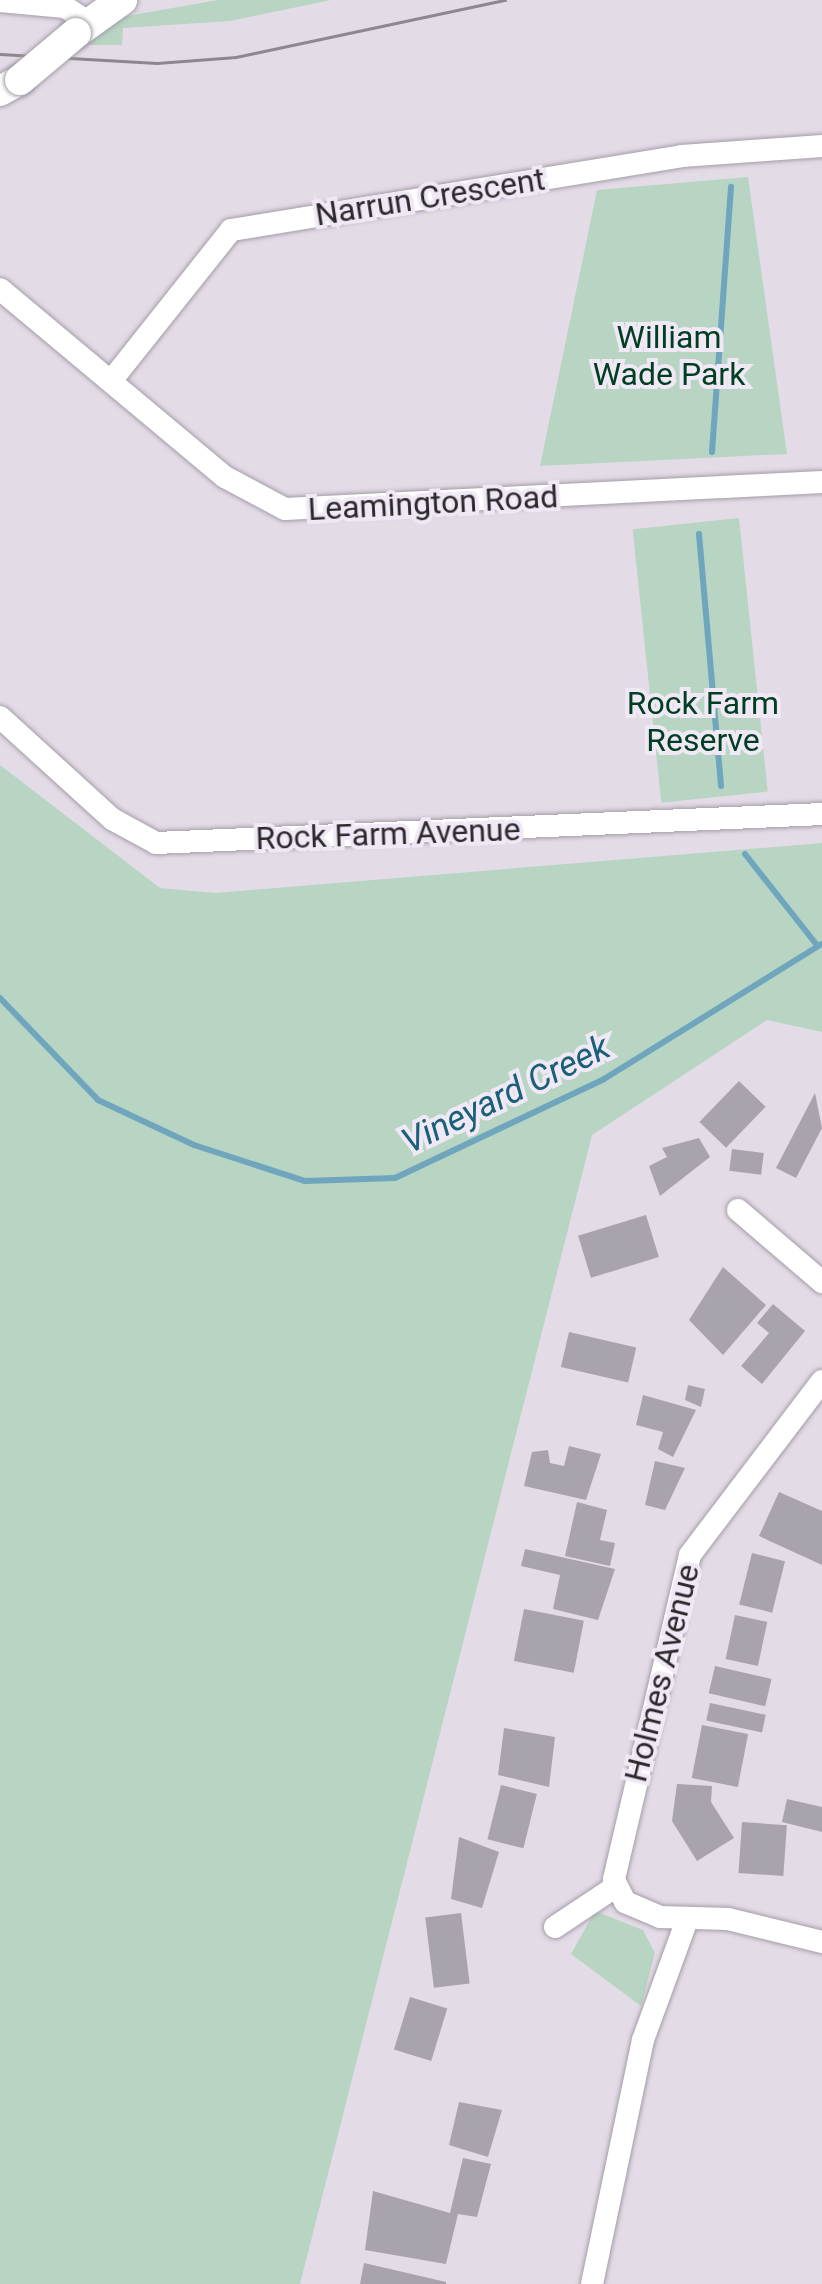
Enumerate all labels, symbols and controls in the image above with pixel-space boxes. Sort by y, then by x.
street label: Narrun Crescent [312,160,548,234]
park label: William Wade Park [593,319,745,394]
street label: Leamington Road [307,477,559,529]
park label: Rock Farm Reserve [627,685,779,760]
street label: Rock Farm Avenue [255,810,521,858]
water label: Vineyard Creek [395,1027,617,1163]
street label: Holmes Avenue [616,1560,708,1786]

